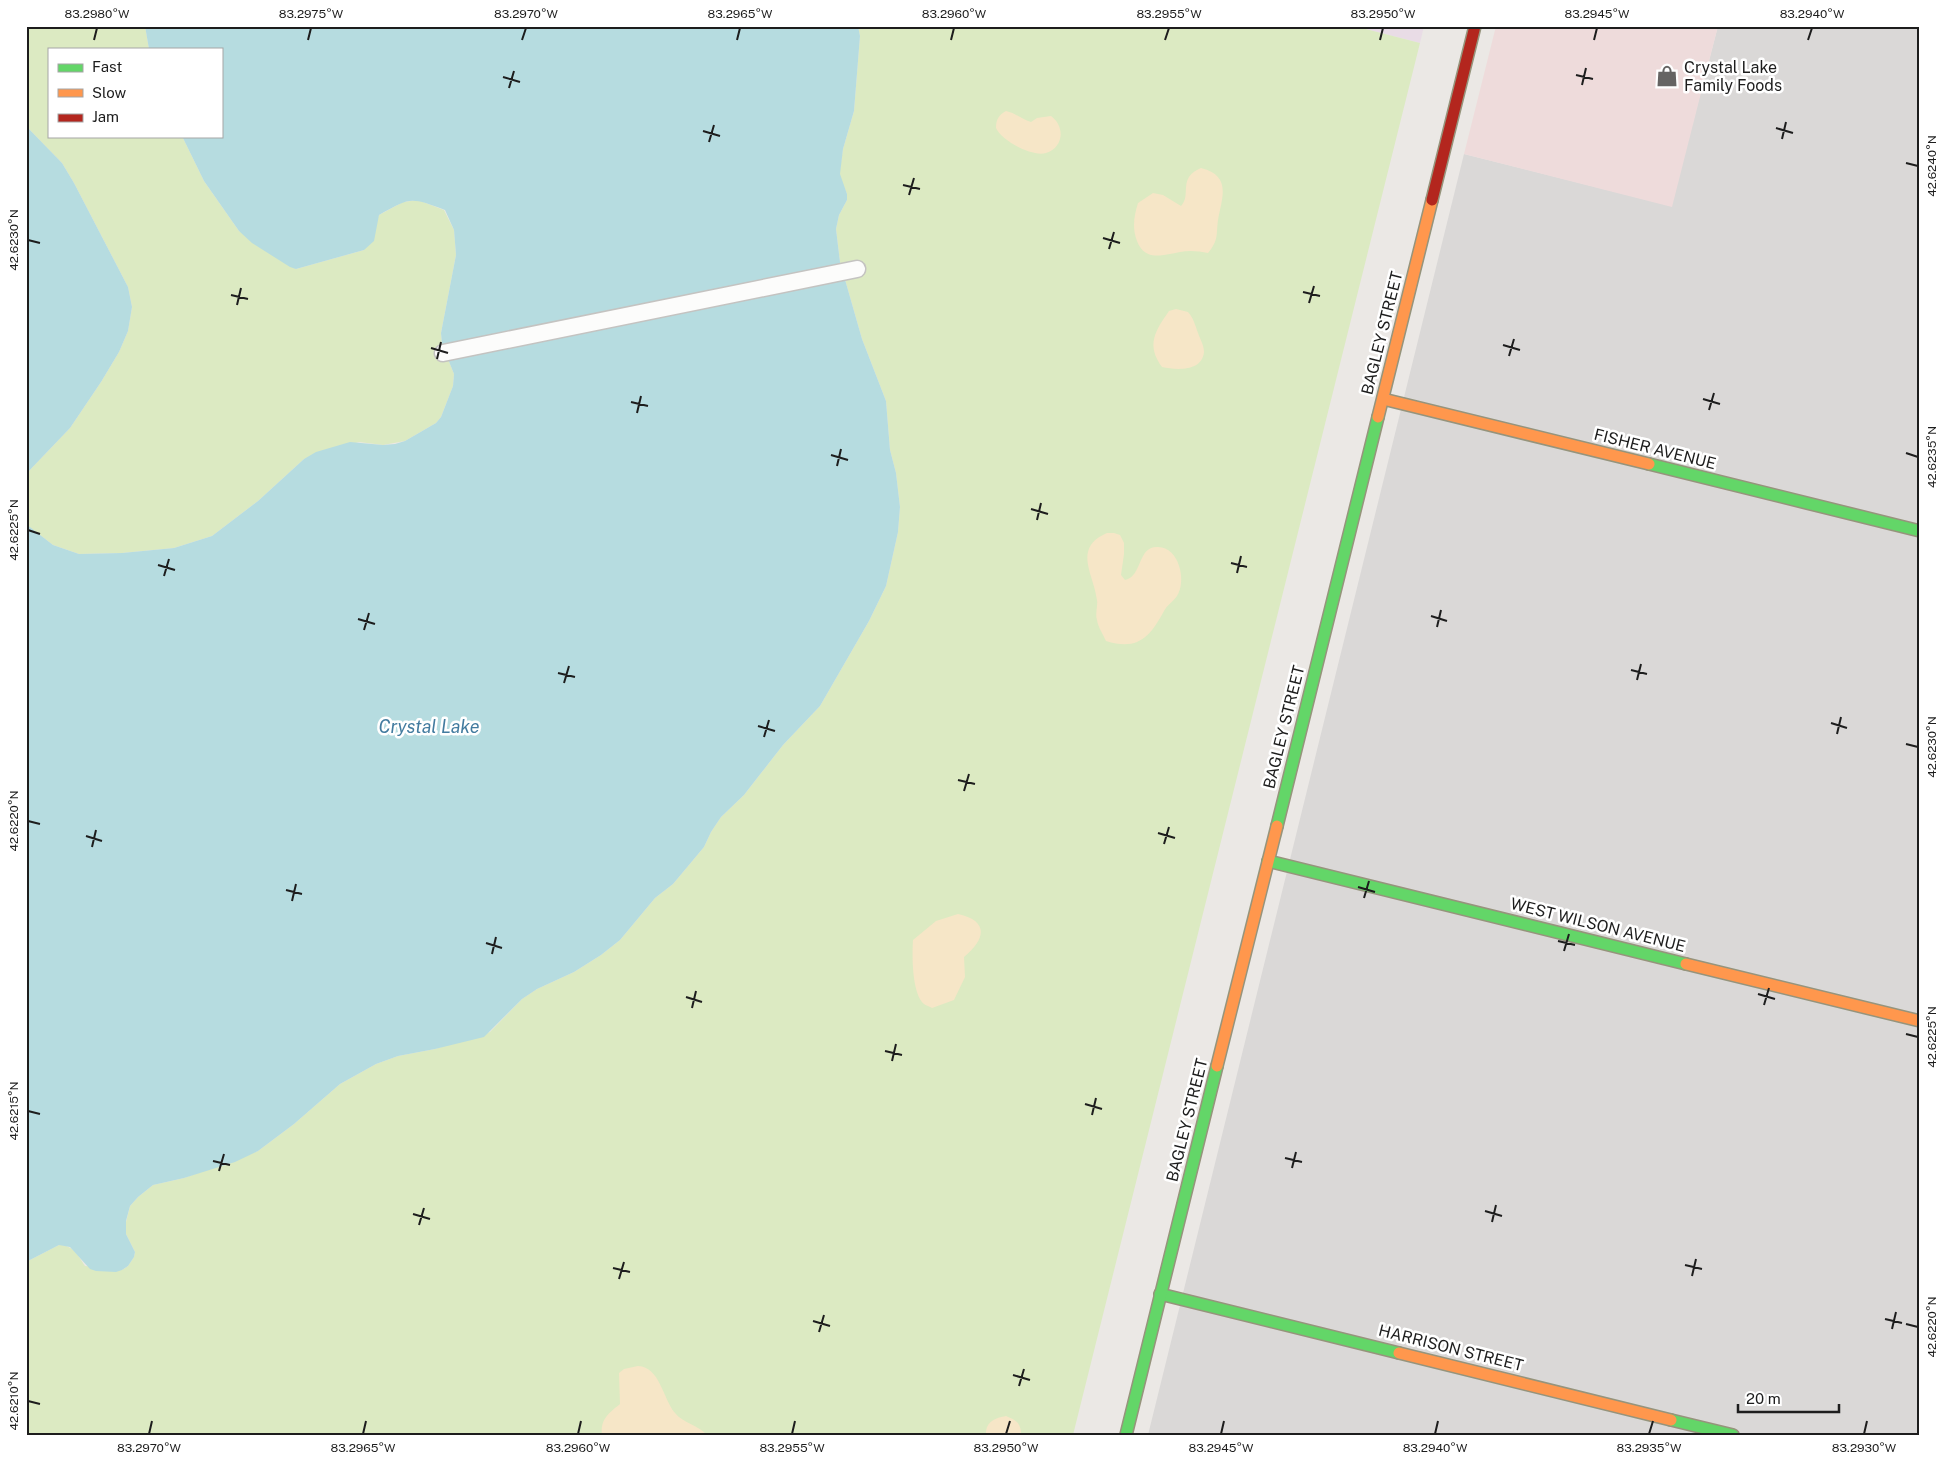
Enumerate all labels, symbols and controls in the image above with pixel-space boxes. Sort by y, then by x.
text: 83.2980°W [65,7,130,21]
text: 83.2975°W [279,7,344,21]
text: 83.2970°W [494,7,559,21]
text: 83.2965°W [708,7,773,21]
text: 83.2960°W [922,7,987,21]
text: 83.2955°W [1136,7,1202,21]
text: 83.2950°W [1351,7,1416,21]
text: 83.2945°W [1565,7,1630,21]
text: 83.2940°W [1780,7,1845,21]
legend [48,48,222,138]
text: Fast [92,58,122,75]
place label: Crystal Lake Family Foods [1684,58,1782,95]
shop icon: Crystal Lake Family Foods [1654,63,1680,89]
text: Slow [92,84,127,101]
text: Jam [92,108,119,125]
text: 42.6240°N [1925,135,1939,197]
text: 42.6230°N [7,209,21,271]
street label: BAGLEY STREET [1357,269,1407,397]
street label: FISHER AVENUE [1592,425,1718,473]
text: 42.6235°N [1925,426,1939,488]
text: 42.6225°N [7,499,21,561]
street label: BAGLEY STREET [1259,663,1309,791]
water label: Crystal Lake [379,716,480,737]
text: 42.6230°N [1925,716,1939,778]
text: 42.6220°N [7,790,21,852]
street label: WEST WILSON AVENUE [1509,894,1687,956]
text: 42.6225°N [1925,1006,1939,1068]
street label: BAGLEY STREET [1162,1056,1212,1184]
text: 42.6215°N [7,1081,21,1141]
text: 42.6220°N [1925,1296,1939,1358]
street label: HARRISON STREET [1377,1321,1526,1375]
text: 42.6210°N [7,1372,21,1430]
scale bar [1738,1381,1840,1413]
text: 20 m [1746,1390,1781,1407]
text: 83.2970°W [117,1441,182,1455]
text: 83.2965°W [331,1441,396,1455]
text: 83.2960°W [546,1441,611,1455]
text: 83.2955°W [759,1441,825,1455]
text: 83.2950°W [974,1441,1039,1455]
text: 83.2945°W [1189,1441,1254,1455]
text: 83.2940°W [1403,1441,1468,1455]
text: 83.2935°W [1616,1441,1682,1455]
text: 83.2930°W [1832,1441,1897,1455]

